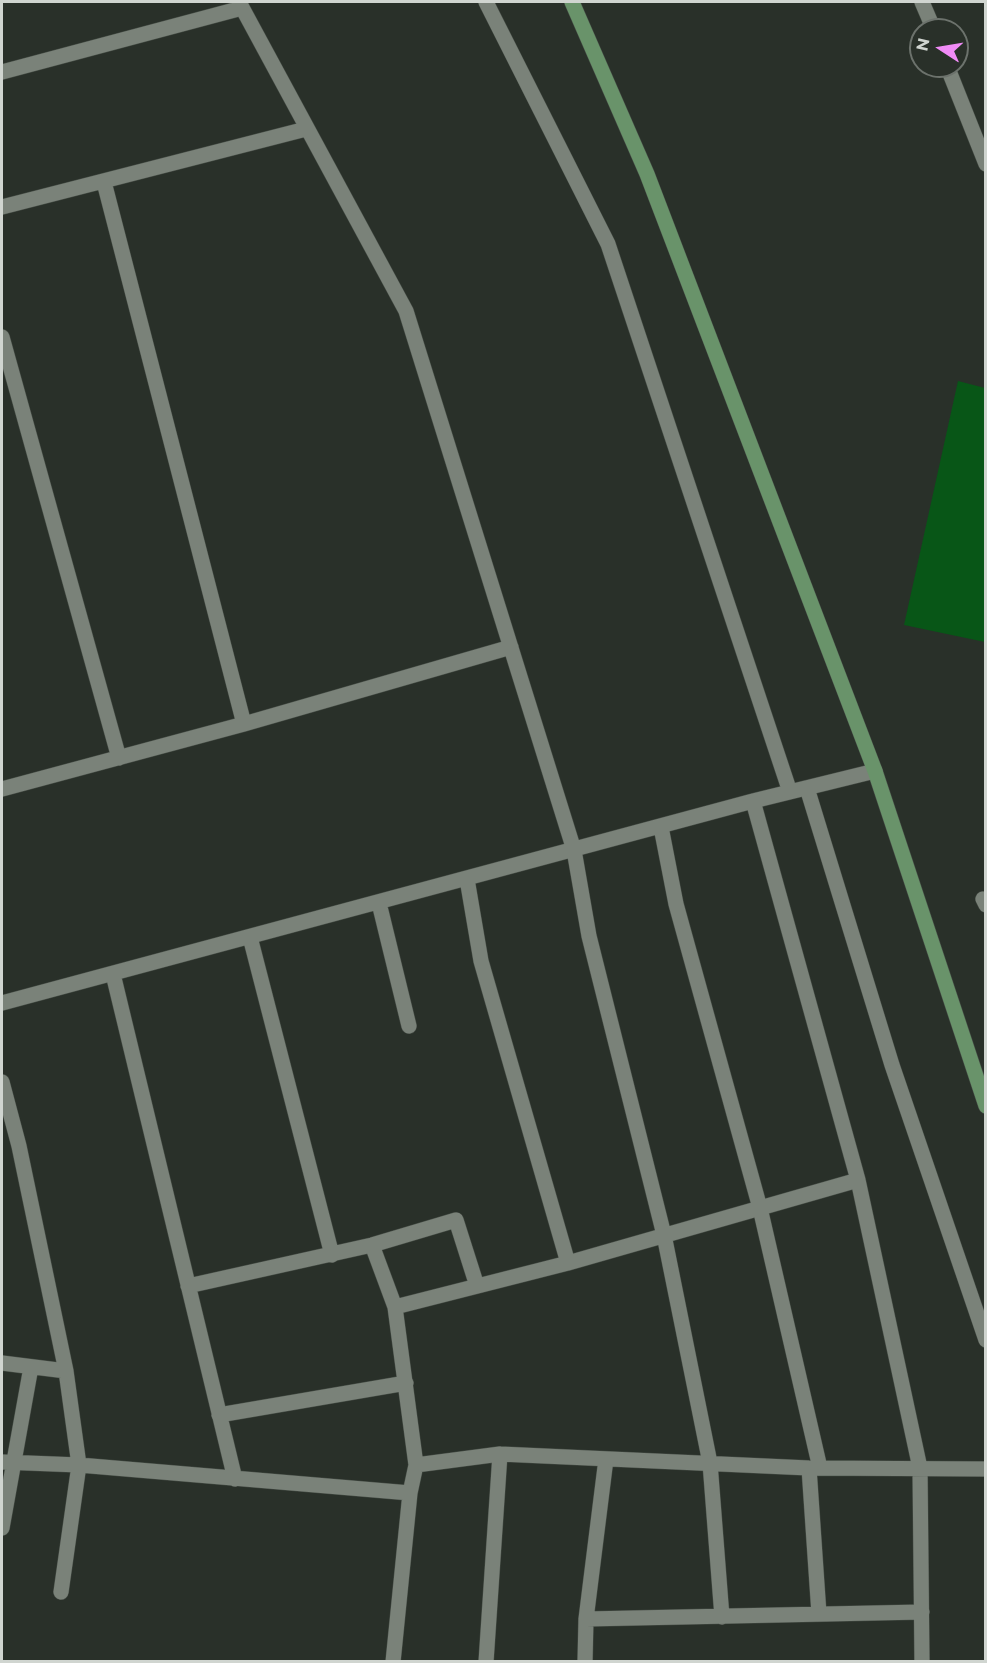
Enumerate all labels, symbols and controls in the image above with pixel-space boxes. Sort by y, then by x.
north arrow [909,18,969,78]
text: N [912,36,933,53]

